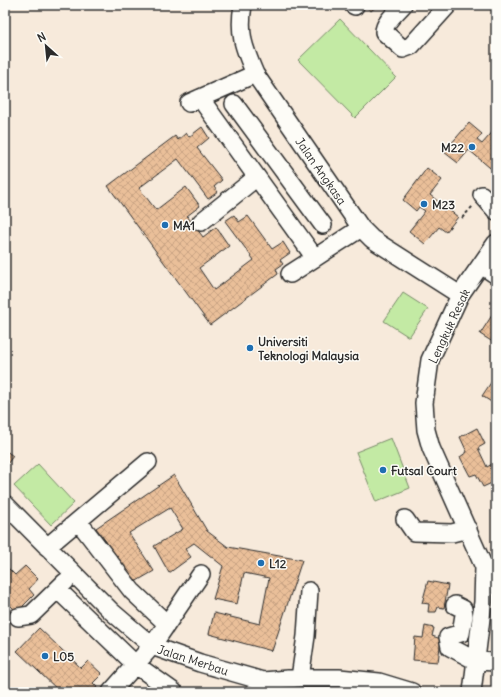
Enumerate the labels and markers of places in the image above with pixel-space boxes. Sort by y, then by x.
place label: M22 [441,140,464,155]
marker: M22 [467,142,477,152]
place label: M23 [432,197,455,212]
marker: M23 [419,199,429,209]
place label: MA1 [173,218,195,233]
marker: MA1 [160,220,170,230]
place label: Universiti Teknologi Malaysia [258,334,359,364]
marker: Universiti Teknologi Malaysia [245,343,255,353]
place label: Futsal Court [391,463,458,478]
marker: Futsal Court [378,465,388,475]
place label: L12 [269,556,287,571]
marker: L12 [256,558,266,568]
place label: L05 [53,649,74,664]
marker: L05 [40,651,50,661]

